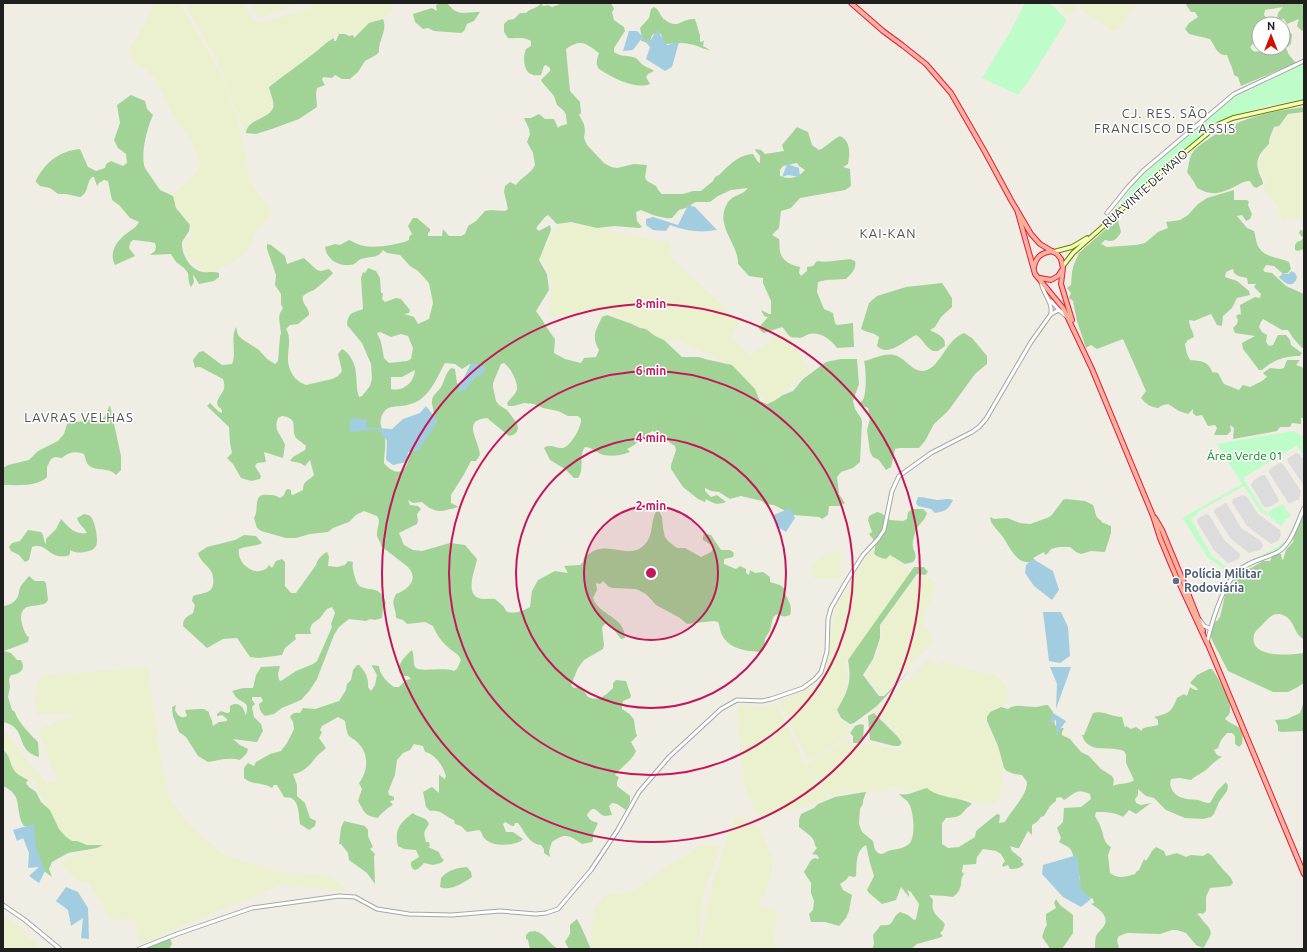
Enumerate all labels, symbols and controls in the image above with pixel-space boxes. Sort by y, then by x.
north arrow [1251,16,1291,56]
text: N [1267,20,1275,32]
district label: CJ. RES. SÃO FRANCISCO DE ASSIS [1094,106,1236,135]
street label: RUA VINTE DE MAIO [1099,147,1190,230]
district label: KAI-KAN [860,226,916,240]
text: 8 min [636,297,666,310]
text: 6 min [636,364,666,377]
district label: LAVRAS VELHAS [24,410,134,424]
text: 4 min [636,431,666,444]
park label: Área Verde 01 [1207,449,1283,462]
text: 2 min [636,499,666,512]
centre of rings [644,566,658,580]
place label: Polícia Militar Rodoviária [1184,567,1262,594]
marker: Polícia Militar Rodoviária [1171,576,1181,586]

